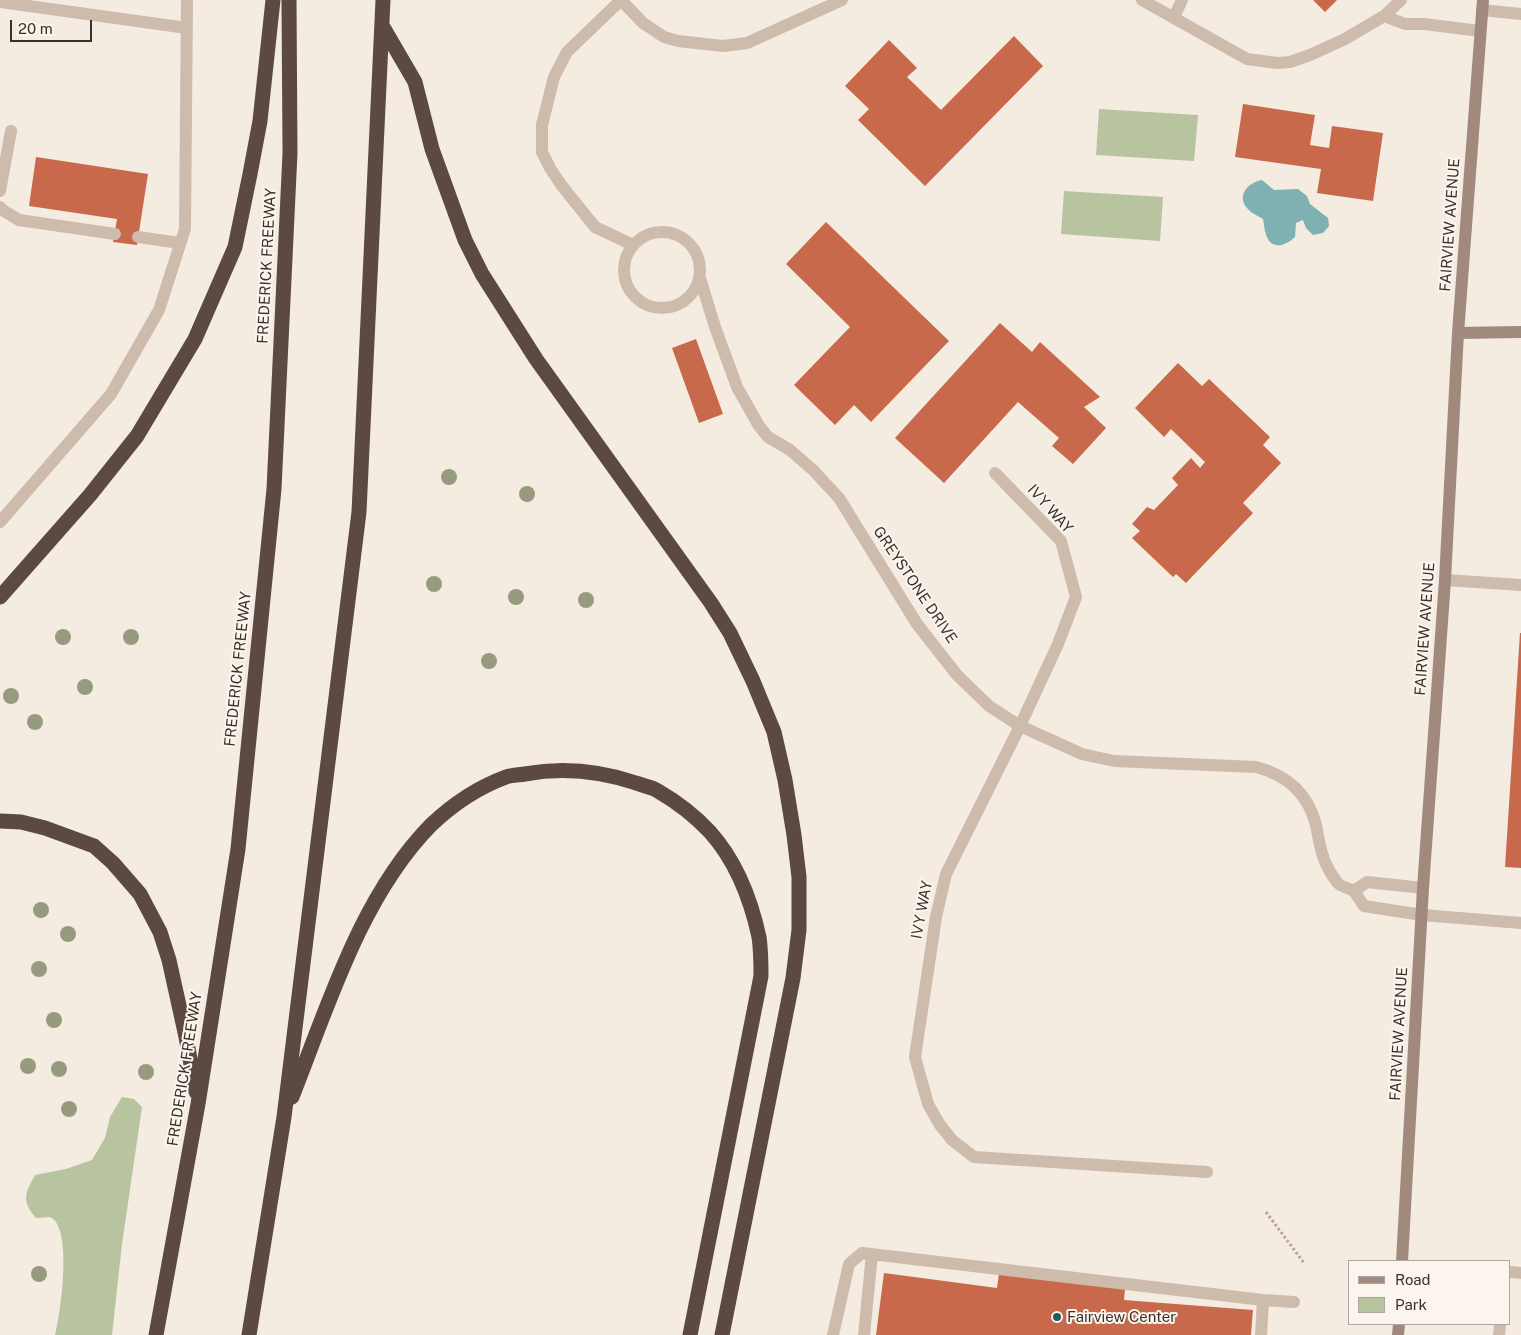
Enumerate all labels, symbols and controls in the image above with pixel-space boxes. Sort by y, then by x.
scale bar [12,10,95,42]
text: 20 m [18,20,53,37]
street label: FAIRVIEW AVENUE [1436,158,1464,292]
street label: FREDERICK FREEWAY [254,188,280,344]
street label: IVY WAY [1024,481,1076,537]
street label: GREYSTONE DRIVE [869,523,961,647]
street label: FAIRVIEW AVENUE [1411,562,1439,696]
street label: FREDERICK FREEWAY [221,591,255,747]
street label: IVY WAY [908,879,936,941]
street label: FAIRVIEW AVENUE [1387,967,1411,1101]
street label: FREDERICK FREEWAY [164,991,206,1147]
legend [1348,1260,1511,1325]
text: Road [1395,1271,1431,1288]
text: Park [1395,1296,1427,1313]
place label: Fairview Center [1067,1308,1176,1326]
marker: Fairview Center [1051,1311,1063,1323]

